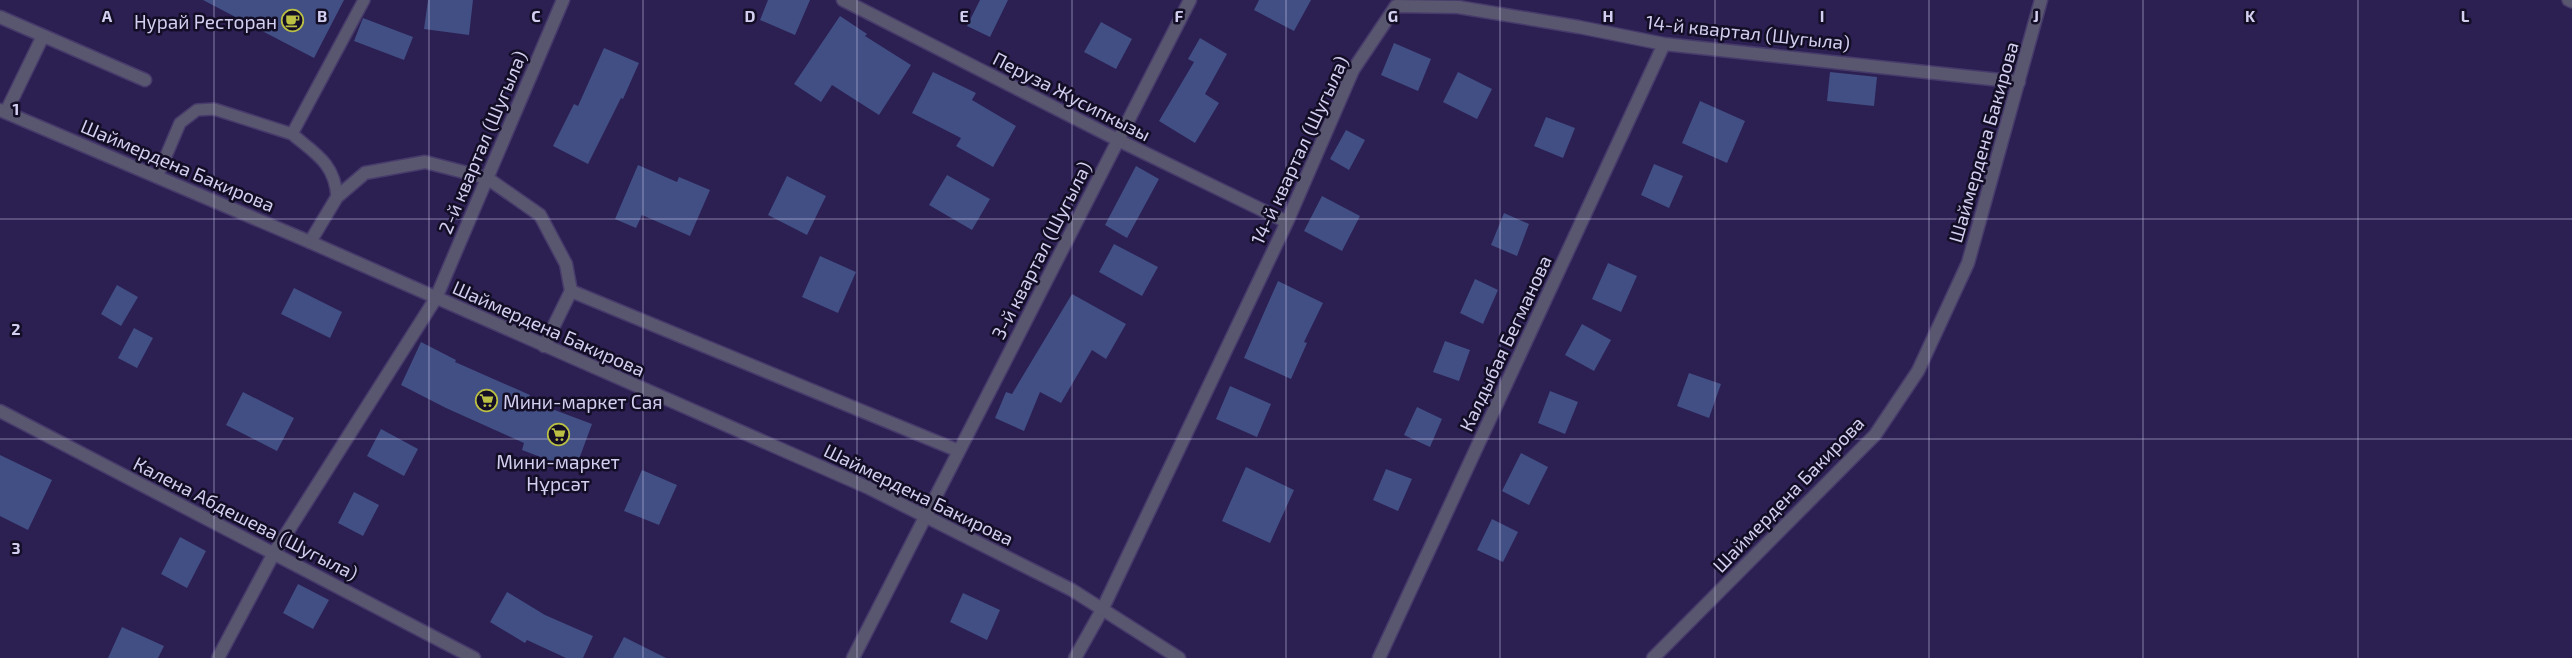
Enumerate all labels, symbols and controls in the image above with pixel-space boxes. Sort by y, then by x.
text: A [102,6,113,25]
text: B [317,6,327,25]
text: C [531,6,541,25]
text: D [745,6,756,25]
text: E [959,6,969,25]
text: F [1175,6,1184,25]
text: G [1388,6,1398,25]
text: H [1602,6,1614,25]
text: I [1820,6,1824,25]
text: J [2033,6,2039,25]
text: K [2245,6,2256,25]
text: L [2461,6,2470,25]
cafe icon: Нурай Ресторан [281,9,305,33]
place label: Нурай Ресторан [134,10,277,34]
street label: 14-й квартал (Шугыла) [1645,10,1851,55]
street label: Шаймердена Бакирова [1943,39,2023,245]
street label: Перуза Жусипкызы [989,46,1155,147]
street label: 2-й квартал (Шугыла) [433,47,532,237]
street label: 14-й квартал (Шугыла) [1245,52,1354,248]
text: 1 [13,99,19,118]
street label: Шаймердена Бакирова [78,114,278,216]
street label: 3-й квартал (Шугыла) [986,157,1097,343]
street label: Калдыбая Бегманова [1454,251,1556,435]
street label: Шаймердена Бакирова [449,275,649,381]
text: 2 [11,319,21,338]
supermarket icon: Мини-маркет Сая [475,389,499,413]
place label: Мини-маркет Сая [503,390,663,413]
street label: Шаймердена Бакирова [1707,411,1869,577]
supermarket icon: Мини-маркет Нұрсәт [546,423,570,447]
street label: Шаймердена Бакирова [820,438,1018,550]
place label: Мини-маркет Нұрсәт [496,450,620,495]
street label: Калена Абдешева (Шугыла) [130,451,362,586]
text: 3 [11,538,21,557]

